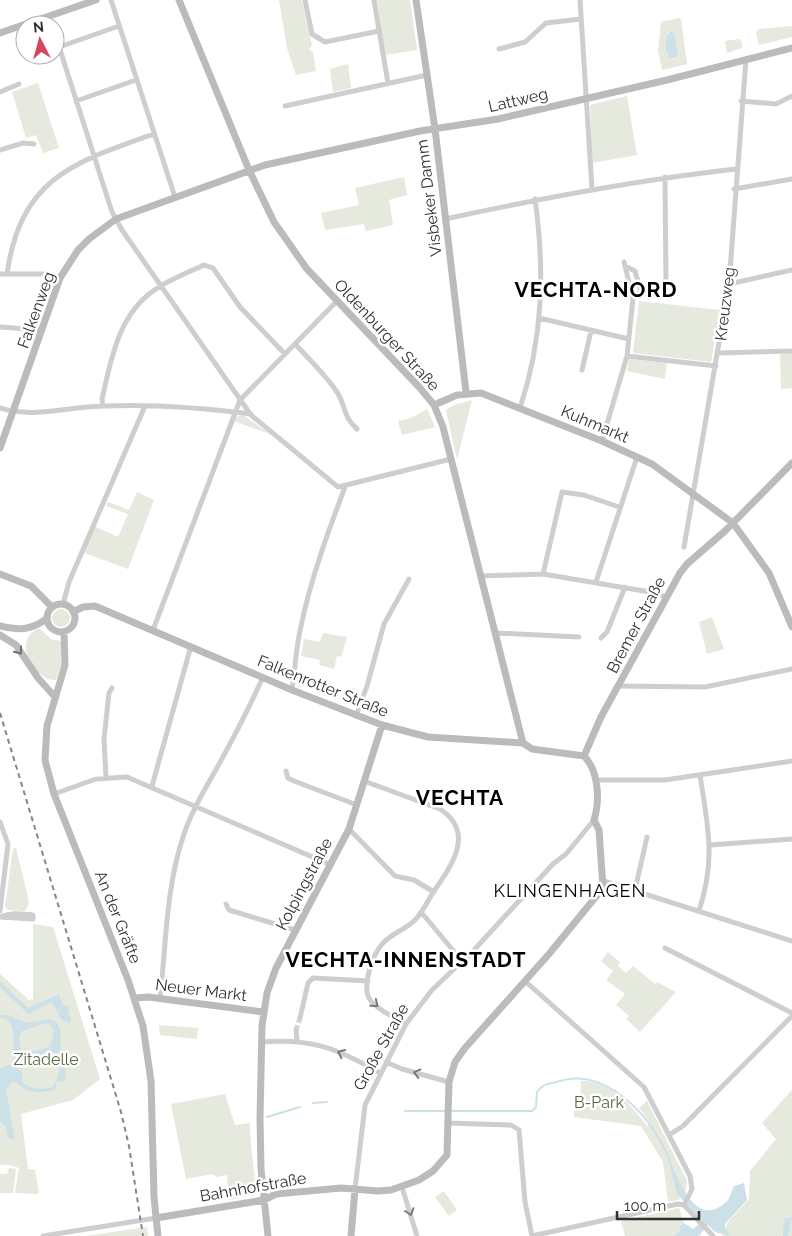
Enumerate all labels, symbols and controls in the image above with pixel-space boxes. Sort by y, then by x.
north arrow [15,15,65,65]
text: N [32,19,45,36]
street label: Lattweg [486,84,550,116]
street label: Visbeker Damm [412,138,446,258]
street label: Kreuzweg [711,266,739,342]
street label: Falkenweg [13,269,59,351]
street label: Oldenburger Straße [330,275,444,395]
district label: VECHTA-NORD [514,277,678,302]
street label: Kuhmarkt [558,401,632,447]
street label: Bremer Straße [603,574,669,676]
one-way arrow [14,645,23,654]
street label: Falkenrotter Straße [255,651,391,721]
district label: VECHTA [416,785,504,810]
street label: Kolpingstraße [272,835,336,933]
street label: An der Gräfte [91,868,145,966]
district label: KLINGENHAGEN [494,880,646,901]
district label: VECHTA-INNENSTADT [285,947,527,972]
street label: Neuer Markt [154,975,248,1005]
one-way arrow [370,999,379,1008]
street label: Große Straße [349,1000,413,1094]
one-way arrow [337,1048,346,1059]
park label: Zitadelle [13,1050,79,1069]
one-way arrow [413,1068,421,1079]
park label: B-Park [574,1093,625,1112]
street label: Bahnhofstraße [198,1168,308,1206]
scale bar [617,1188,700,1220]
text: 100 m [624,1197,666,1215]
one-way arrow [404,1207,414,1215]

